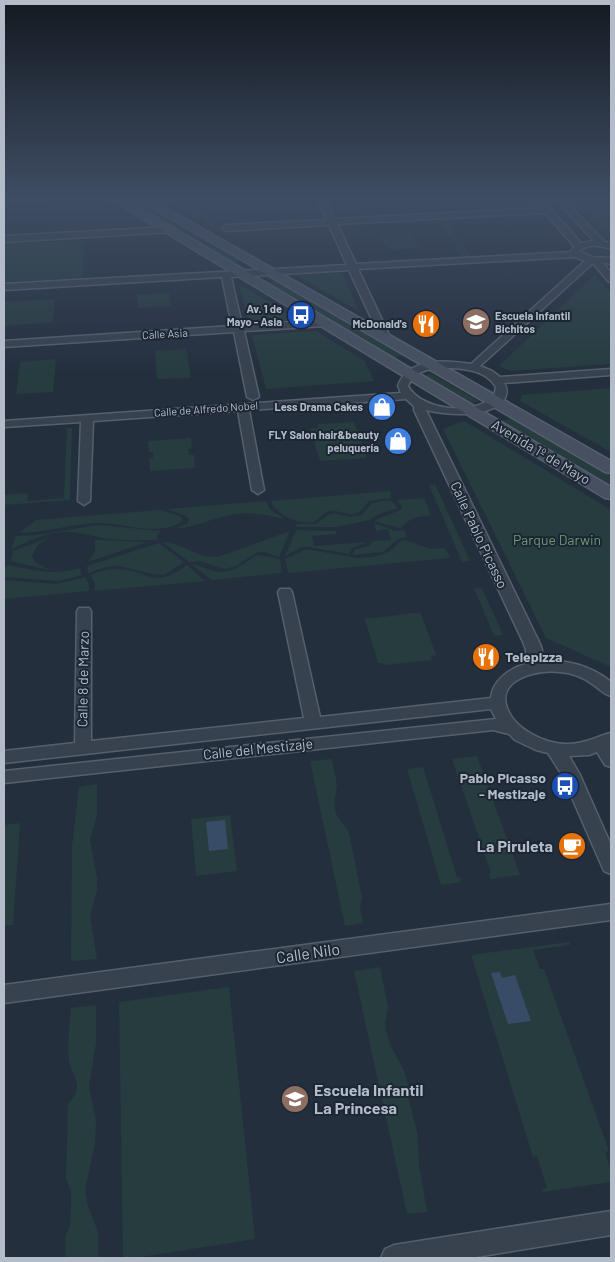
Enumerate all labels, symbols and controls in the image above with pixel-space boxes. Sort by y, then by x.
bus stop icon: Av. 1 de Mayo - Asia [286,300,316,330]
place label: Av. 1 de Mayo - Asia [227,302,282,328]
school or university icon: Escuela Infantil Bichitos [461,307,491,337]
restaurant icon: McDonald's [411,309,441,339]
place label: Escuela Infantil Bichitos [495,309,570,335]
place label: McDonald's [352,317,407,330]
street label: Calle Asia [142,326,188,341]
shop icon: Less Drama Cakes [367,392,397,422]
street label: Calle de Alfredo Nobel [153,398,258,419]
place label: Less Drama Cakes [274,400,363,413]
street label: Avenida 1º de Mayo [489,415,594,488]
shop icon: FLY Salon hair&beauty peluquería [383,426,413,456]
place label: FLY Salon hair&beauty peluquería [269,428,379,454]
street label: Calle Pablo Picasso [447,479,512,591]
park label: Parque Darwin [513,531,601,548]
street label: Calle 8 de Marzo [73,631,92,727]
restaurant icon: Telepizza [471,642,501,672]
place label: Telepizza [505,648,563,665]
street label: Calle del Mestizaje [202,734,314,763]
place label: Pablo Picasso - Mestizaje [460,769,546,802]
bus stop icon: Pablo Picasso - Mestizaje [550,771,580,801]
cafe icon: La Piruleta [557,831,587,861]
place label: La Piruleta [477,836,553,855]
street label: Calle Nilo [275,939,341,966]
place label: Escuela Infantil La Princesa [314,1080,423,1117]
school or university icon: Escuela Infantil La Princesa [280,1084,310,1114]

